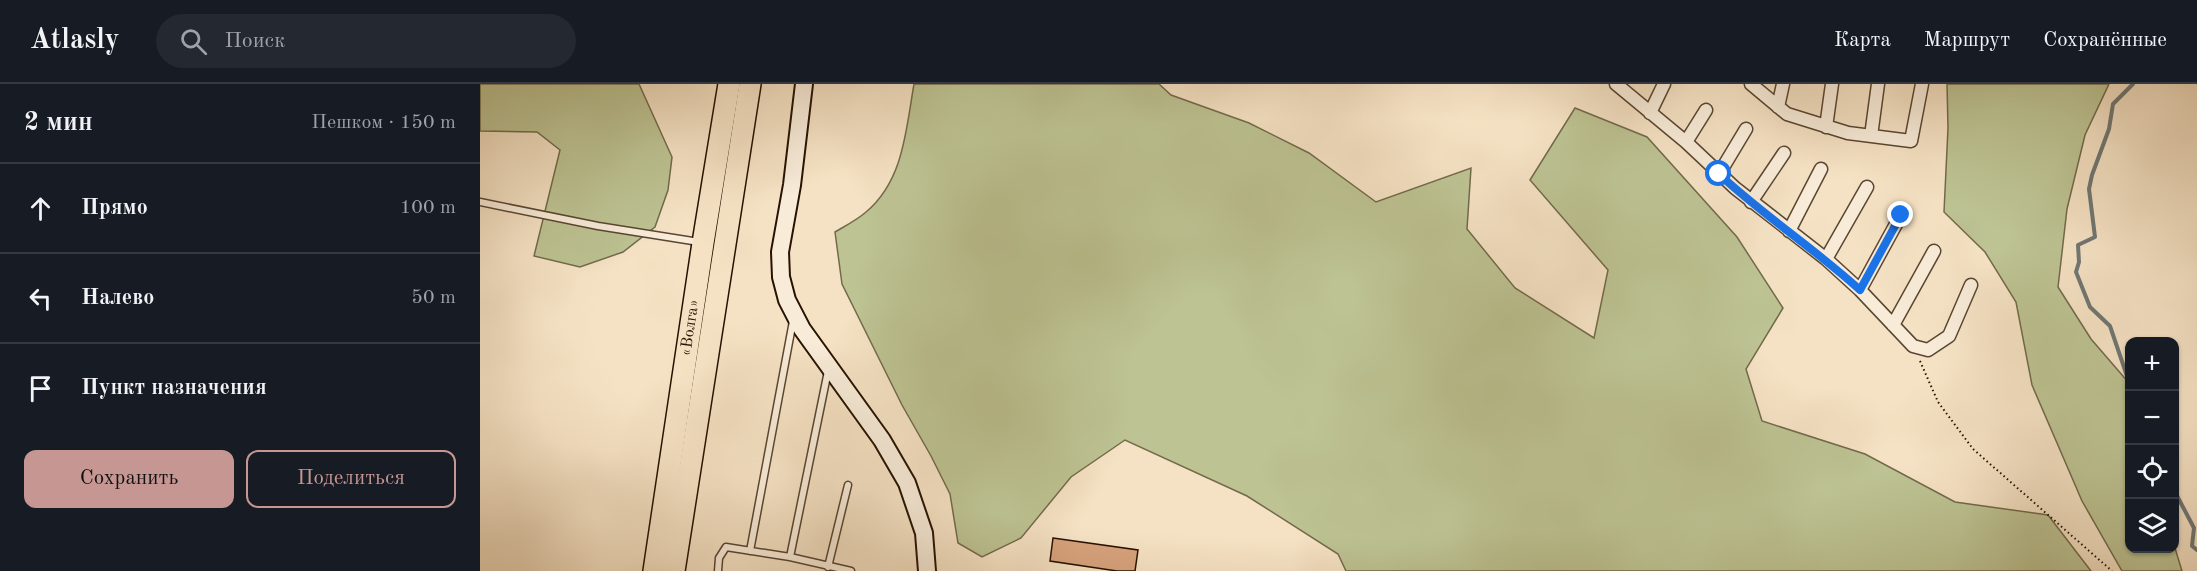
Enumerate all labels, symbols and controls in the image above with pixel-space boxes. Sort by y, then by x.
search box [156,14,576,68]
icon: search [177,25,210,58]
text: Atlasly [30,27,120,55]
text: Поиск [225,30,285,52]
text: Карта [1834,30,1891,51]
text: Маршрут [1924,30,2010,51]
text: Сохранённые [2043,30,2167,51]
text: 2 мин [24,110,93,136]
text: Пешком · 150 m [311,113,456,133]
route start [1705,160,1731,186]
icon: ahead [24,192,57,225]
text: Прямо [81,197,148,219]
text: 100 m [400,198,456,218]
route end [1887,201,1913,227]
icon: left [24,282,57,315]
text: Налево [81,287,154,309]
text: 50 m [411,288,456,308]
street label: «Волга» [678,298,702,357]
map controls [2125,337,2179,553]
button: + [2125,337,2179,391]
icon: arrive [24,372,57,405]
text: Пункт назначения [81,377,267,399]
button: − [2125,391,2179,445]
button: locate [2125,445,2179,499]
button: Сохранить [24,450,234,508]
button: Поделиться [246,450,456,508]
button: layers [2125,499,2179,553]

